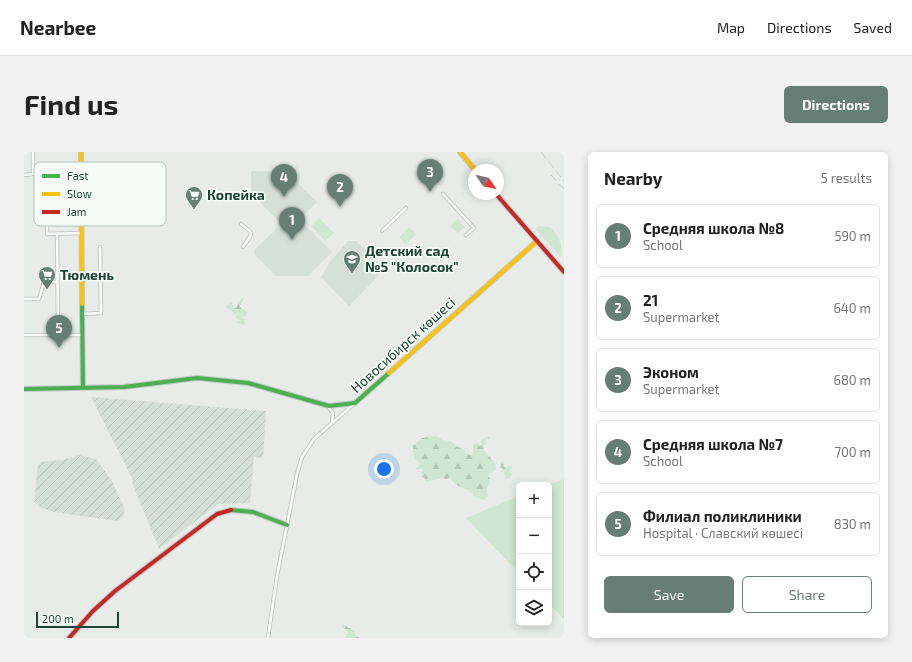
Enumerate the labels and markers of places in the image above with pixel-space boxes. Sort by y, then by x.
pin: 3 [417,159,443,192]
pin: 4 [271,164,297,197]
pin: 2 [327,174,353,207]
supermarket icon: Копейка [184,185,204,210]
place label: Копейка [207,186,265,203]
pin: 1 [279,207,305,240]
place label: Детский сад №5 "Колосок" [365,242,458,275]
school or university icon: Детский сад №5 "Колосок" [342,249,362,274]
supermarket icon: Тюмень [37,265,57,290]
place label: Тюмень [60,266,114,283]
pin: 5 [46,315,72,348]

